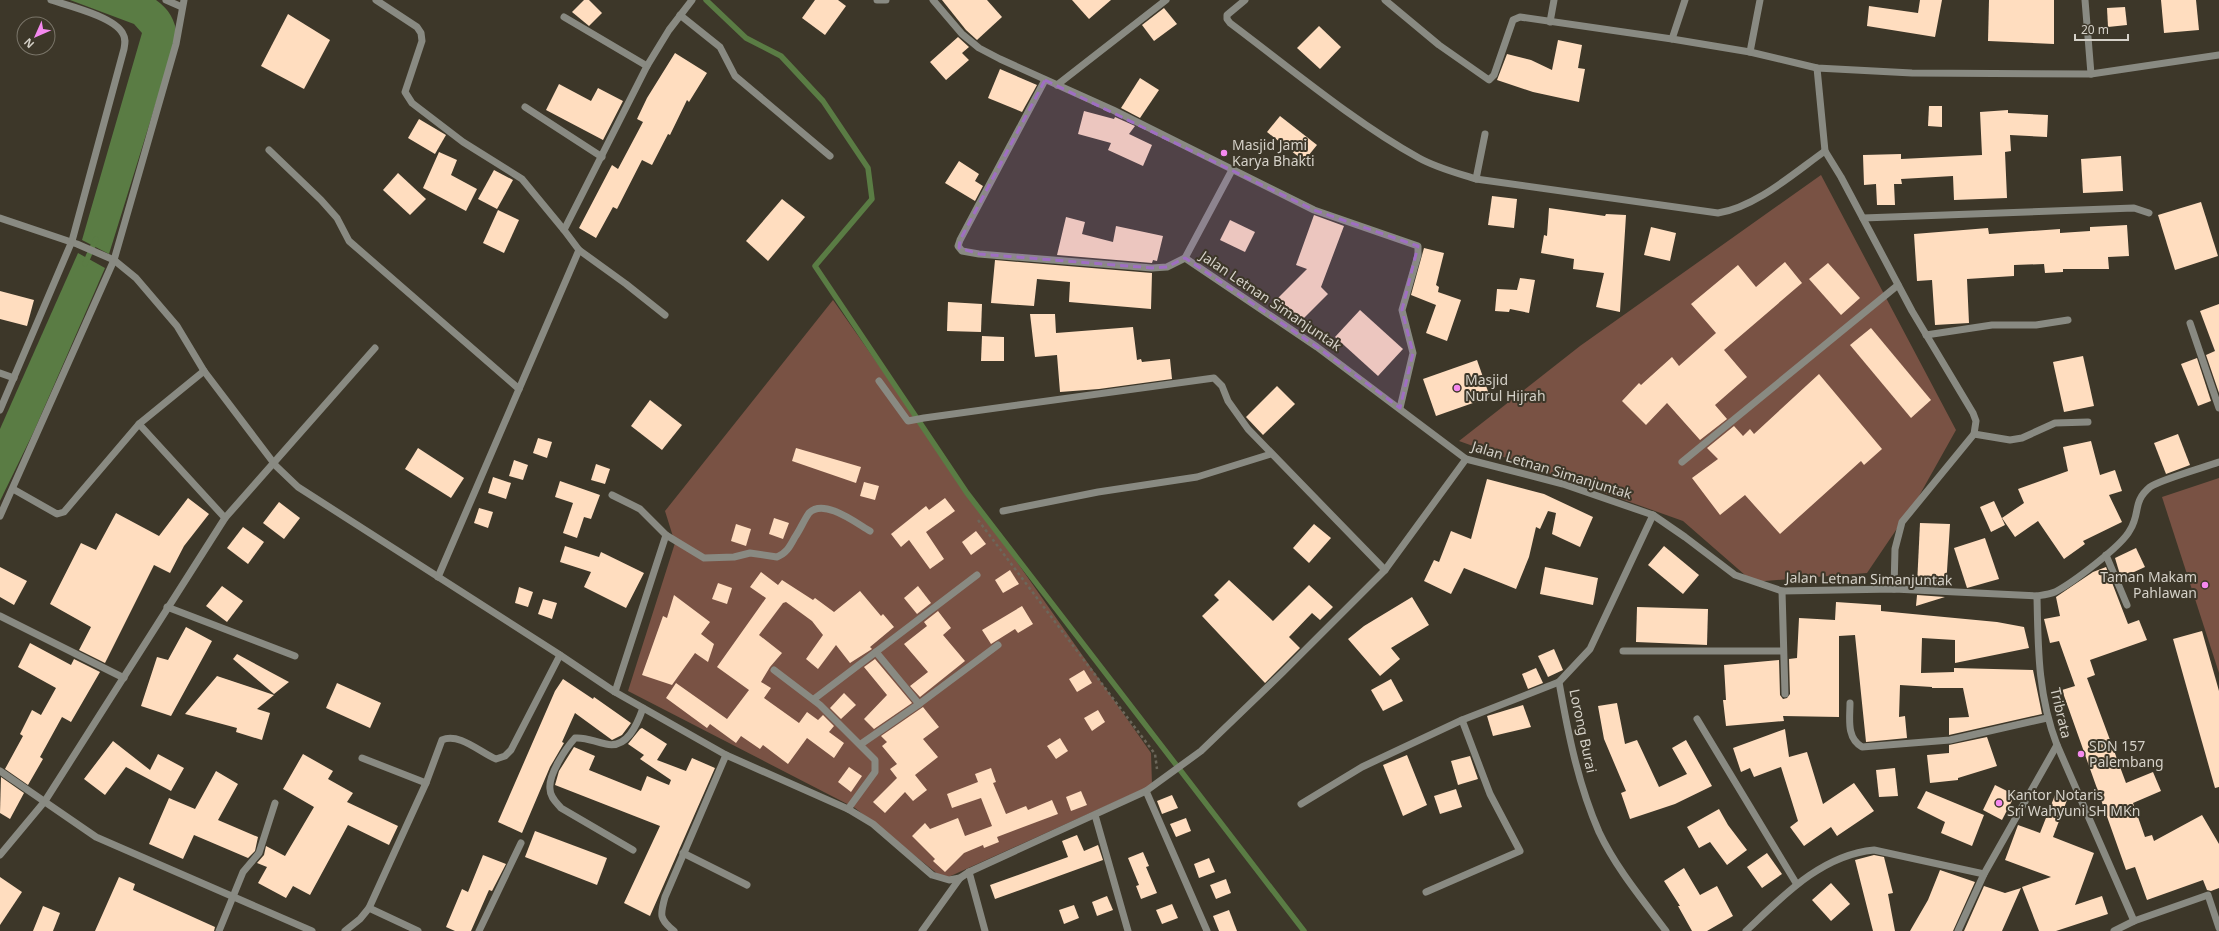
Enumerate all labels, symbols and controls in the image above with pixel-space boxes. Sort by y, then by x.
north arrow [16,16,56,56]
scale bar [2075,16,2128,42]
text: 20 m [2081,21,2109,38]
text: N [20,35,37,52]
place label: Masjid Jami Karya Bhakti [1232,135,1315,170]
marker: Masjid Jami Karya Bhakti [1219,148,1229,158]
street label: Jalan Letnan Simanjuntak [1195,245,1346,355]
place label: Masjid Nurul Hijrah [1465,370,1546,405]
marker: Masjid Nurul Hijrah [1452,383,1462,393]
street label: Jalan Letnan Simanjuntak [1468,435,1635,503]
place label: Taman Makam Pahlawan [2100,567,2197,602]
street label: Jalan Letnan Simanjuntak [1783,568,1953,589]
marker: Taman Makam Pahlawan [2200,580,2210,590]
street label: Tribrata [2046,686,2077,740]
street label: Lorong Burai [1565,687,1602,775]
place label: SDN 157 Palembang [2089,736,2164,771]
marker: SDN 157 Palembang [2076,749,2086,759]
place label: Kantor Notaris Sri Wahyuni SH MKn [2007,785,2140,820]
marker: Kantor Notaris Sri Wahyuni SH MKn [1994,798,2004,808]

